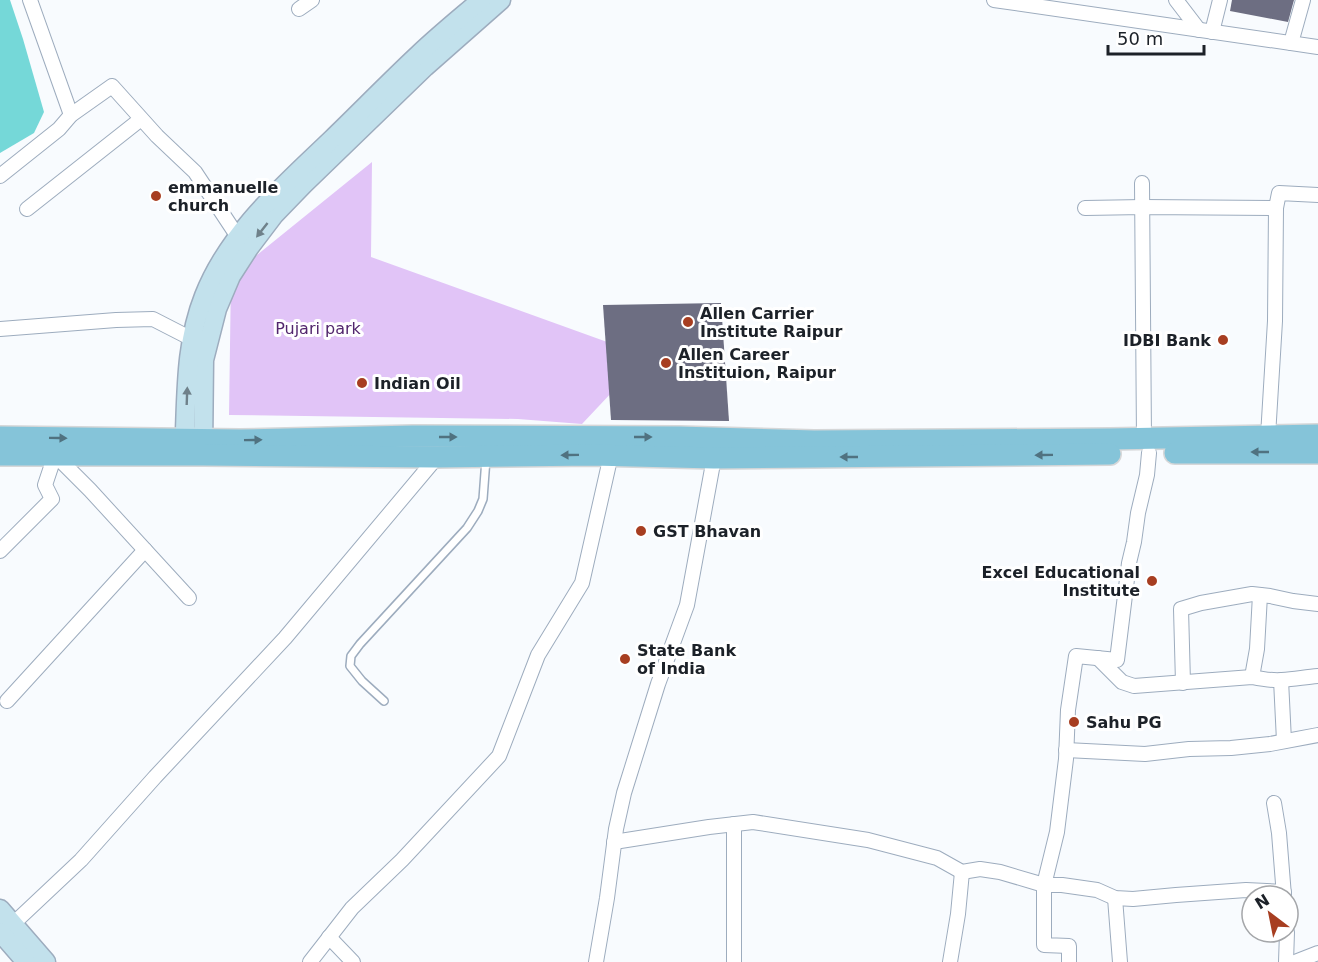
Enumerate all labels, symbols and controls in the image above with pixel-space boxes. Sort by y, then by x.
scale bar [1108,18,1204,56]
text: 50 m [1117,28,1163,49]
place label: emmanuelle church [168,178,279,215]
marker: emmanuelle church [149,189,163,203]
one-way arrow [257,222,269,237]
place label: Allen Carrier Institute Raipur [700,304,843,341]
marker: Allen Carrier Institute Raipur [681,315,695,329]
park label: Pujari park [275,319,362,338]
place label: IDBI Bank [1123,331,1211,350]
marker: IDBI Bank [1216,333,1230,347]
place label: Allen Career Instituion, Raipur [678,345,836,382]
marker: Allen Career Instituion, Raipur [659,356,673,370]
place label: Indian Oil [374,374,461,393]
marker: Indian Oil [355,376,369,390]
one-way arrow [182,387,192,406]
one-way arrow [439,432,458,442]
one-way arrow [634,432,653,442]
one-way arrow [49,433,68,442]
one-way arrow [244,435,263,445]
one-way arrow [1250,447,1269,457]
one-way arrow [1034,450,1053,460]
one-way arrow [560,451,579,460]
one-way arrow [839,452,858,462]
place label: GST Bhavan [653,522,761,541]
marker: GST Bhavan [634,524,648,538]
place label: Excel Educational Institute [982,563,1140,600]
marker: Excel Educational Institute [1145,574,1159,588]
place label: State Bank of India [637,641,736,678]
marker: State Bank of India [618,652,632,666]
place label: Sahu PG [1086,713,1162,732]
marker: Sahu PG [1067,715,1081,729]
north arrow [1240,884,1300,944]
text: N [1252,890,1273,913]

